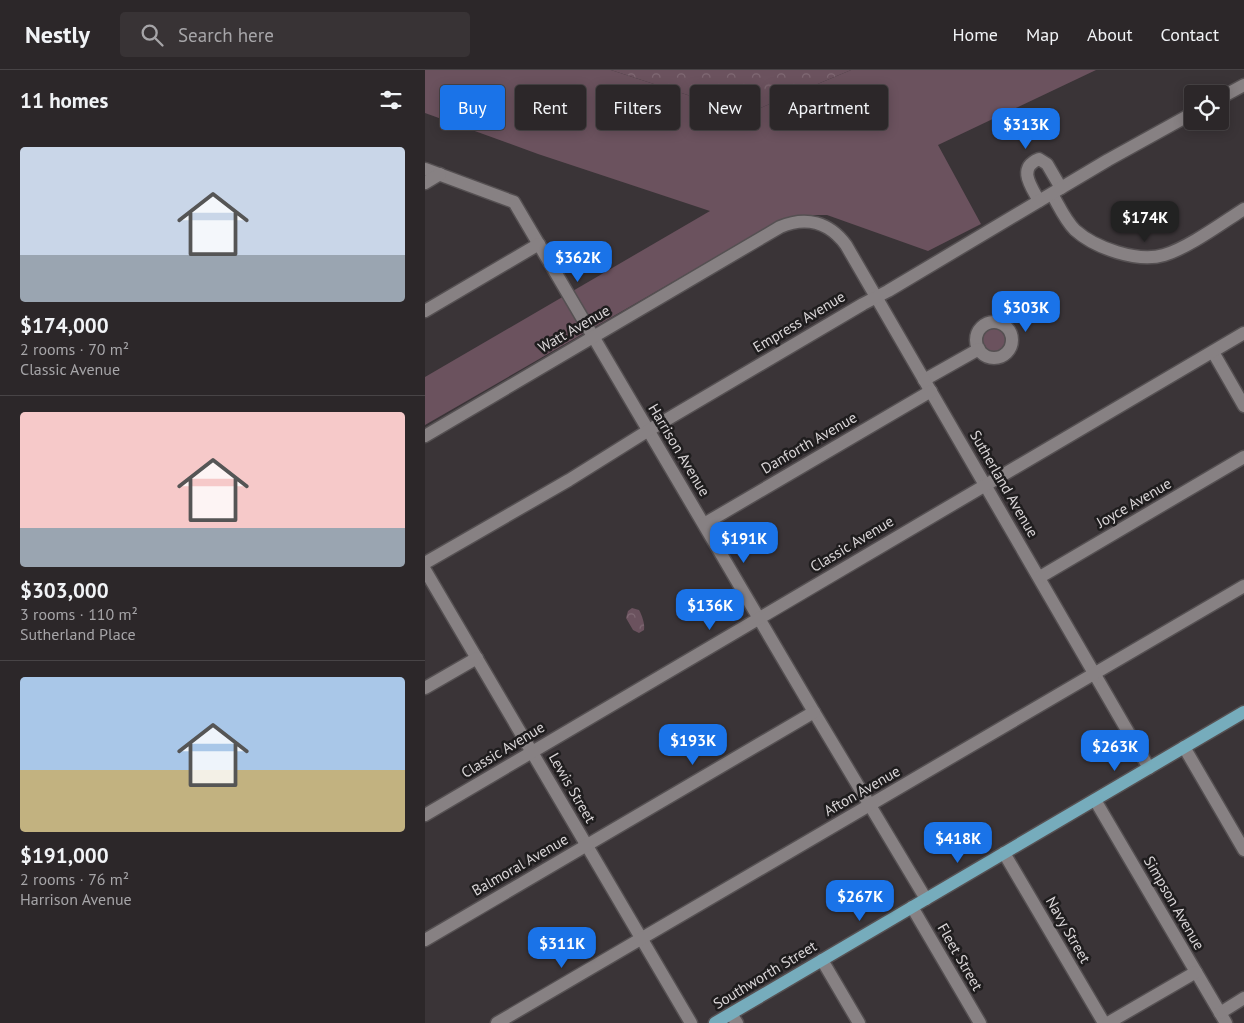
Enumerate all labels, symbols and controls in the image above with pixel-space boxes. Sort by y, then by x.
search box [120,12,470,57]
text: Nestly [25,19,90,50]
icon: search [138,21,166,49]
text: Search here [178,23,274,47]
text: Home [952,23,998,46]
text: Map [1026,23,1059,46]
text: About [1087,23,1133,46]
text: Contact [1161,23,1219,46]
chip: Buy [440,85,505,130]
chip: Rent [515,85,586,130]
chip: Filters [596,85,680,130]
chip: New [690,85,760,130]
chip: Apartment [770,85,888,130]
map controls [1184,85,1229,130]
button: locate [1184,85,1229,130]
icon: filters [377,86,405,114]
text: 11 homes [20,87,108,114]
pin: $313K [991,108,1061,150]
text: $313K [1003,114,1049,134]
icon: home [168,179,258,269]
pin: $174K [1110,200,1180,243]
text: $174K [1122,207,1168,227]
pin: $362K [543,240,613,283]
text: $362K [555,247,601,267]
street label: Empress Avenue [749,287,848,357]
pin: $303K [991,290,1061,333]
text: $303K [1003,297,1049,317]
street label: Watt Avenue [534,300,613,357]
text: $174,000 [20,312,109,339]
text: 2 rooms · 70 m² [20,339,129,359]
text: Classic Avenue [20,359,120,379]
street label: Harrison Avenue [644,400,715,499]
street label: Danforth Avenue [758,408,860,478]
street label: Sutherland Avenue [966,427,1043,541]
icon: home [168,445,258,535]
street label: Joyce Avenue [1092,473,1175,532]
street label: Classic Avenue [807,511,897,576]
pin: $191K [709,522,779,564]
text: $191K [721,528,767,548]
text: $303,000 [20,577,109,604]
pin: $136K [675,588,745,631]
text: $136K [687,595,733,615]
text: 3 rooms · 110 m² [20,604,138,624]
text: Sutherland Place [20,624,136,644]
icon: home [168,710,258,800]
street label: Classic Avenue [458,717,548,782]
pin: $193K [658,724,728,766]
text: $193K [670,730,716,750]
pin: $263K [1080,730,1150,772]
text: $263K [1092,736,1138,756]
street label: Lewis Street [545,749,600,826]
street label: Afton Avenue [820,761,903,820]
pin: $418K [923,822,993,864]
text: $418K [935,828,981,848]
street label: Balmoral Avenue [468,829,571,900]
text: $191,000 [20,842,109,869]
street label: Simpson Avenue [1140,852,1209,953]
text: 2 rooms · 76 m² [20,869,129,889]
pin: $267K [825,880,895,922]
text: $267K [837,886,883,906]
text: Harrison Avenue [20,889,132,909]
street label: Navy Street [1042,893,1095,966]
street label: Fleet Street [934,920,987,994]
pin: $311K [527,926,597,969]
text: $311K [539,933,585,953]
street label: Southworth Street [710,936,820,1013]

